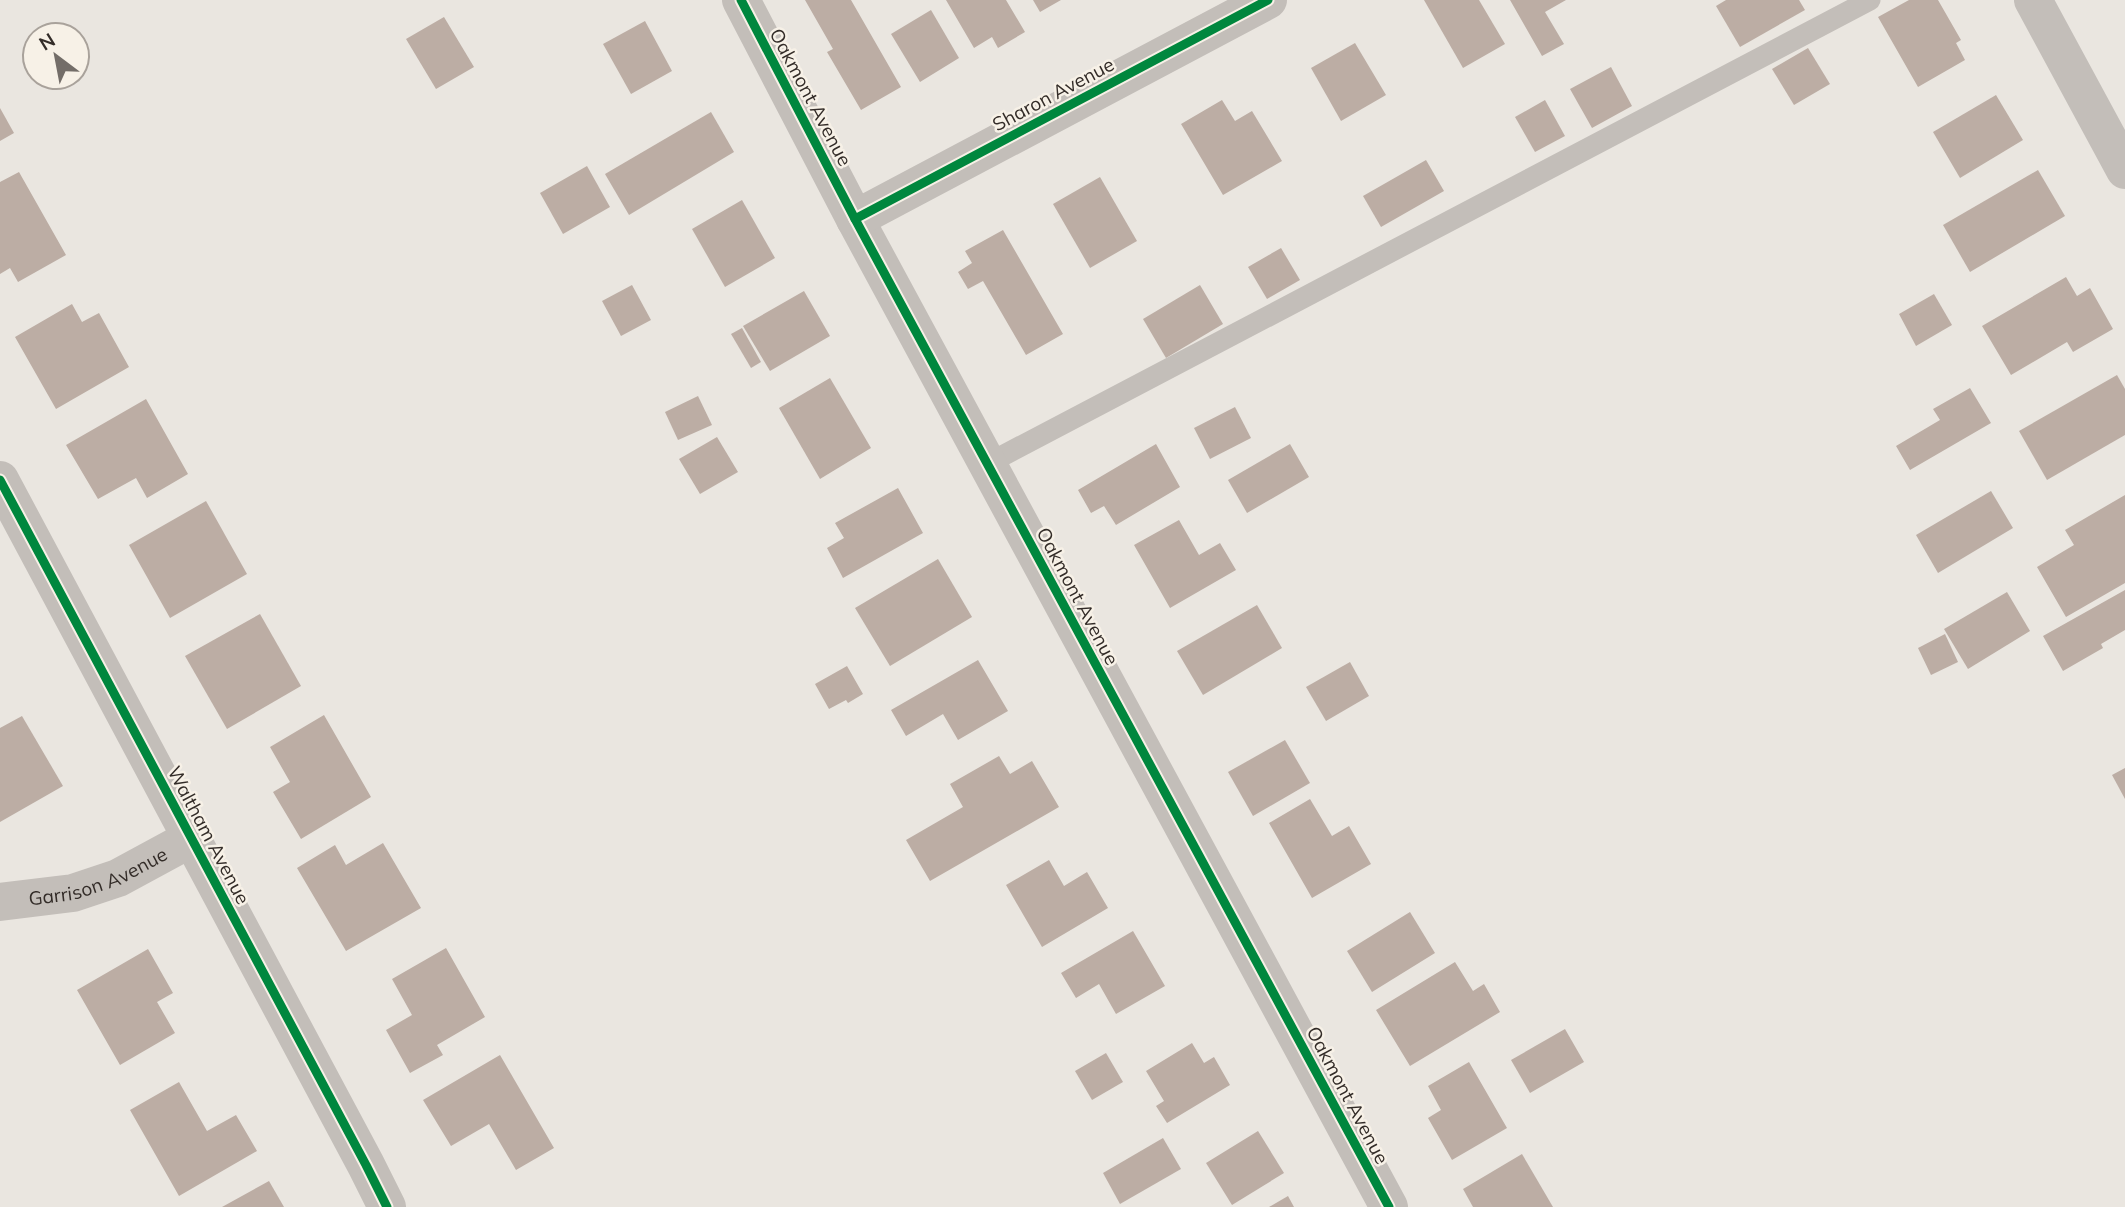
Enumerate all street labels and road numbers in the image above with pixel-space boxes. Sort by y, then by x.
street label: Oakmont Avenue [765,24,857,170]
street label: Sharon Avenue [988,52,1118,136]
street label: Oakmont Avenue [1032,523,1124,669]
street label: Waltham Avenue [162,762,256,908]
street label: Garrison Avenue [27,842,171,910]
street label: Oakmont Avenue [1302,1022,1394,1168]

